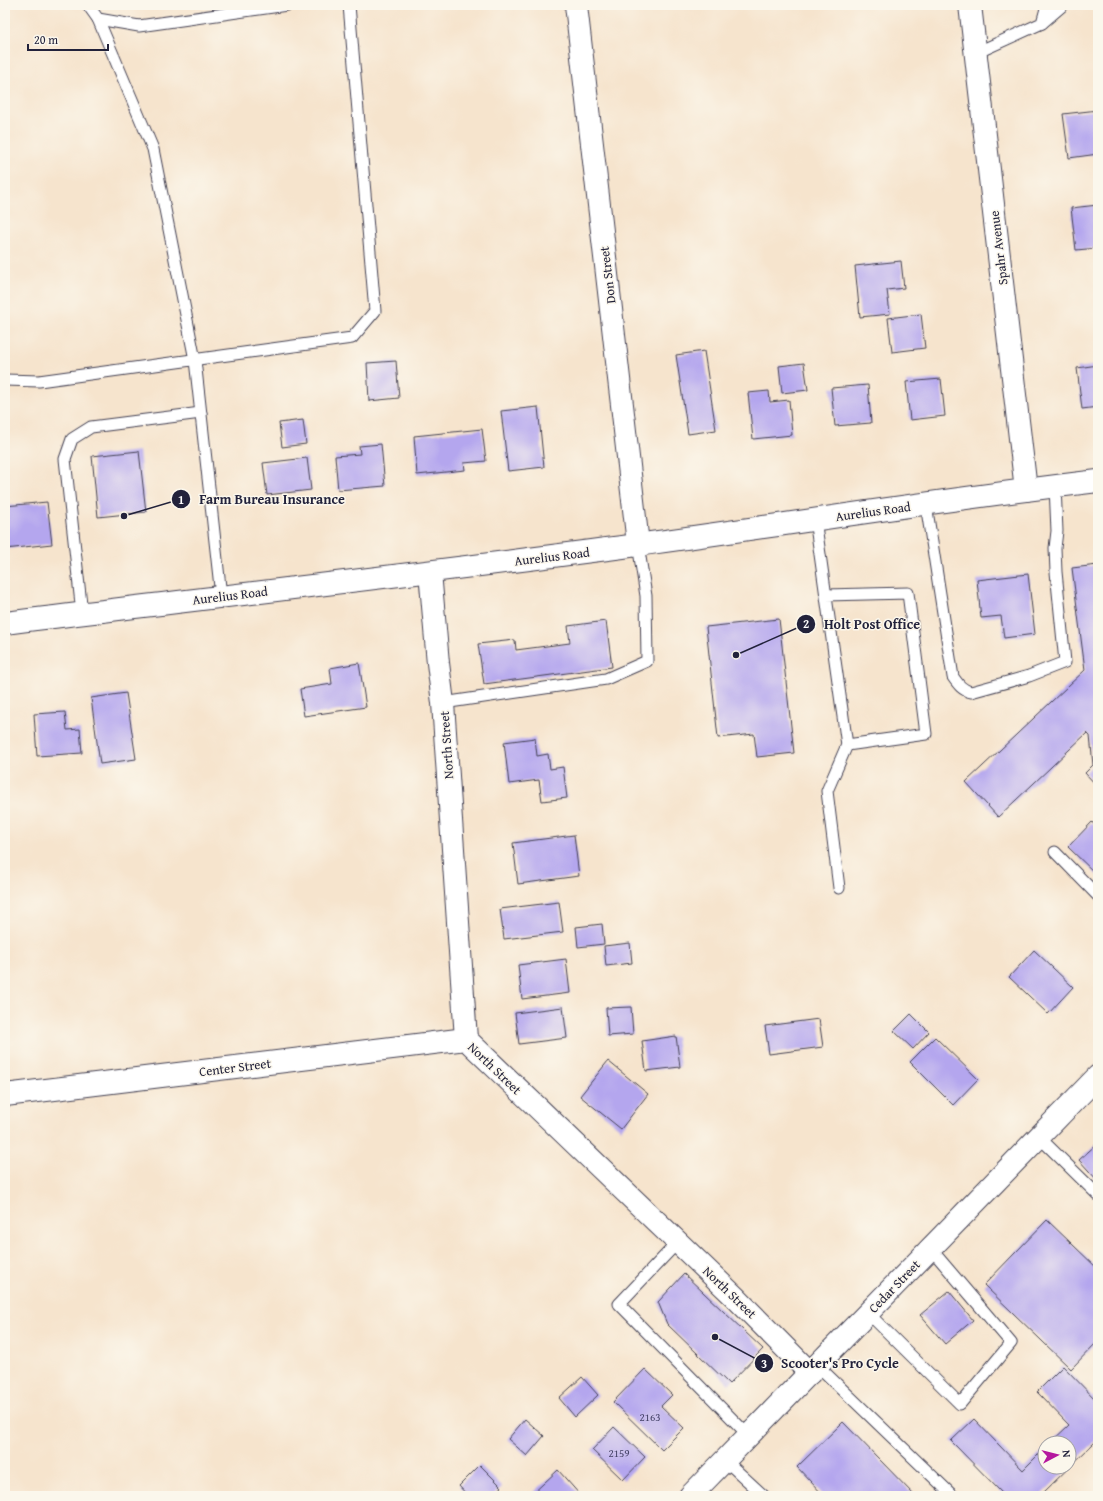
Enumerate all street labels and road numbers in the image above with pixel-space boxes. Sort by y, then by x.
street label: Spahr Avenue [984,210,1012,286]
street label: Don Street [595,245,620,305]
street label: Aurelius Road [834,497,912,526]
street label: Aurelius Road [513,542,591,571]
street label: Aurelius Road [191,581,269,610]
street label: North Street [435,710,458,780]
street label: North Street [464,1038,526,1099]
street label: Center Street [198,1054,272,1081]
street label: Cedar Street [864,1255,925,1317]
street label: North Street [699,1262,761,1323]

